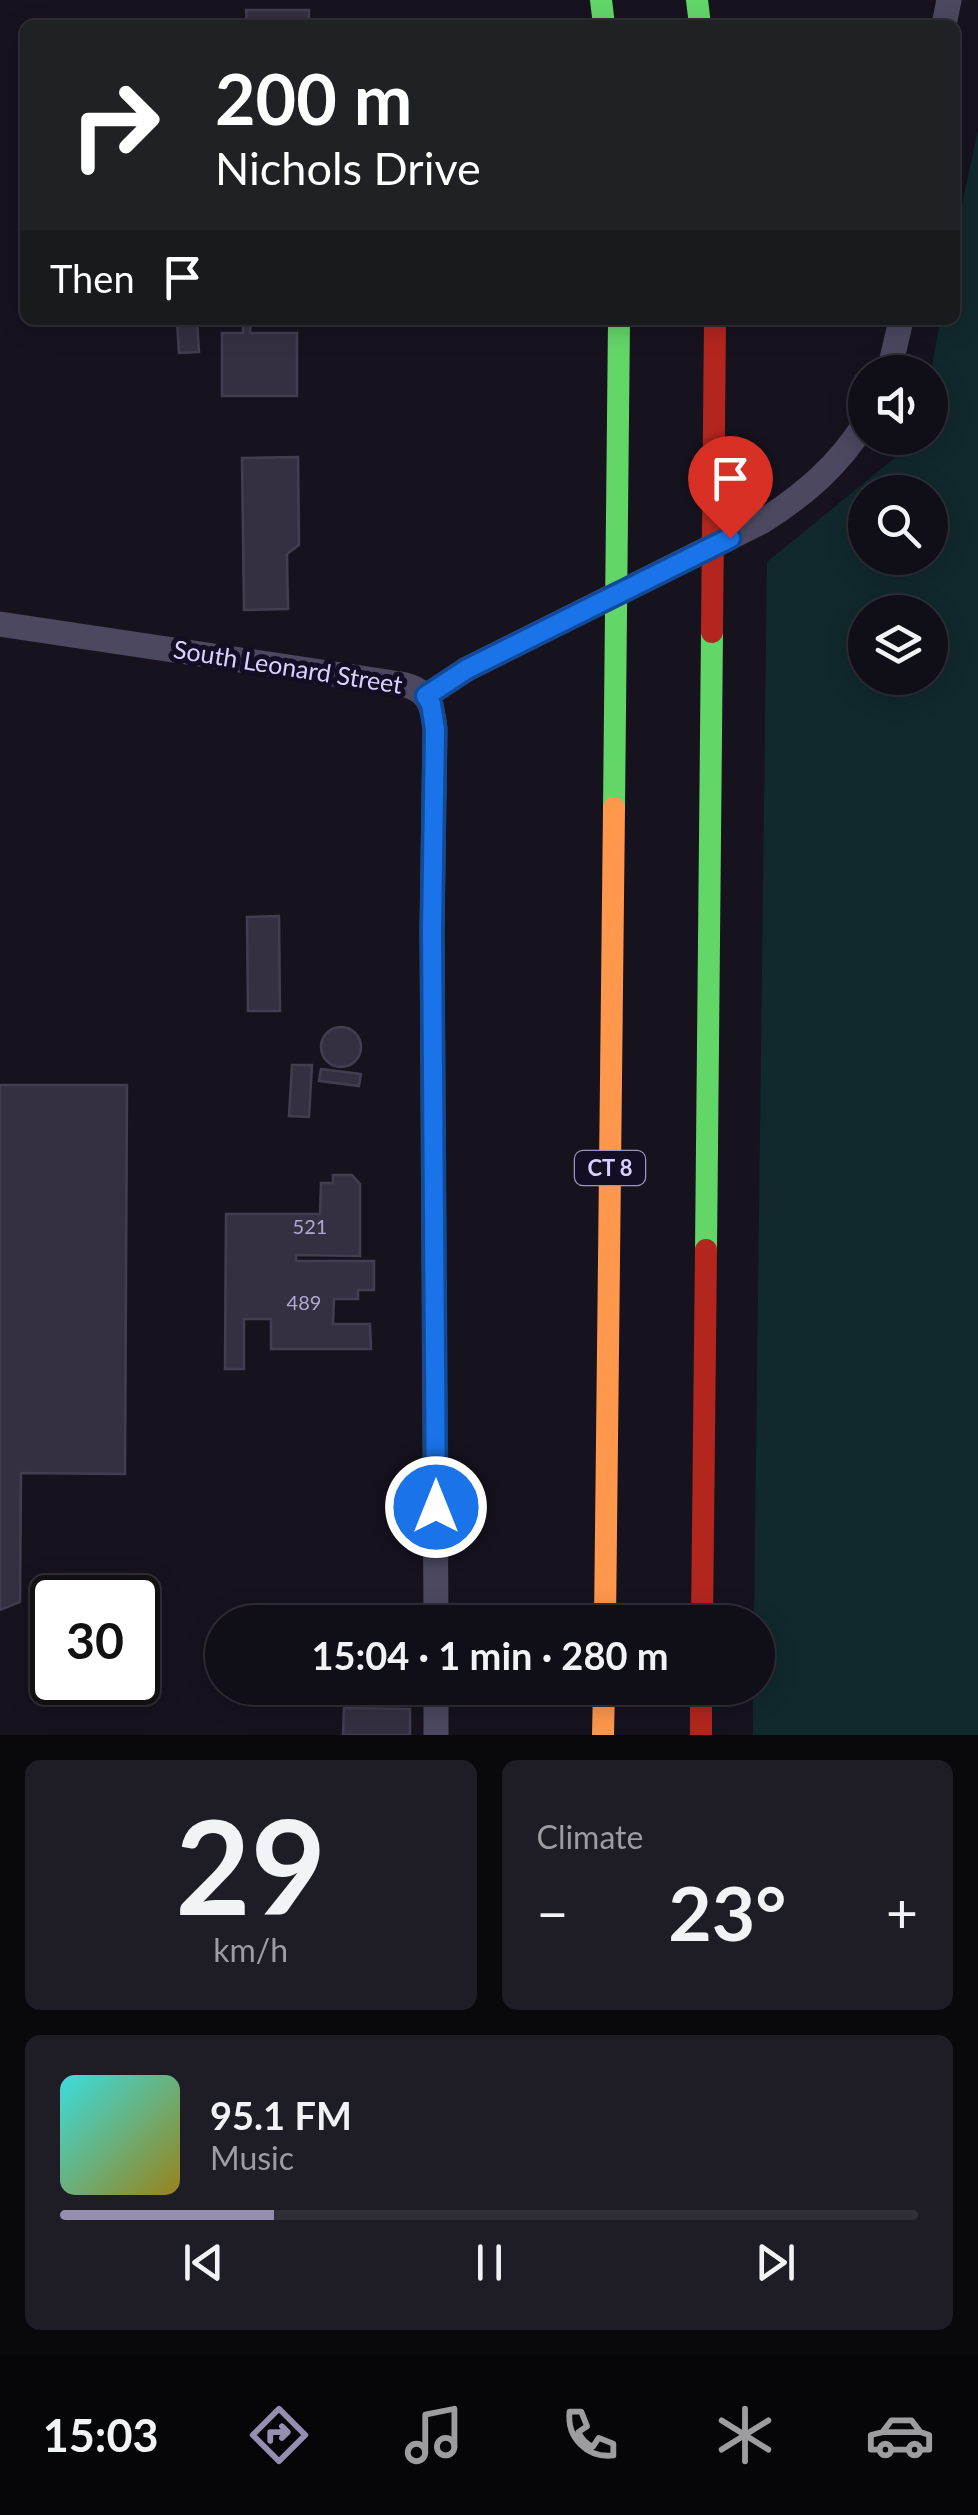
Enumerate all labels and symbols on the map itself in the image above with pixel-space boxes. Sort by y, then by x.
pin [688,436,773,539]
street label: South Leonard Street [172,633,405,699]
road number: CT 8 [575,1151,645,1185]
house number: 521 [293,1214,327,1238]
house number: 489 [287,1290,321,1314]
position arrow [384,1455,488,1559]
speed limit sign: 30 [30,1575,160,1705]

